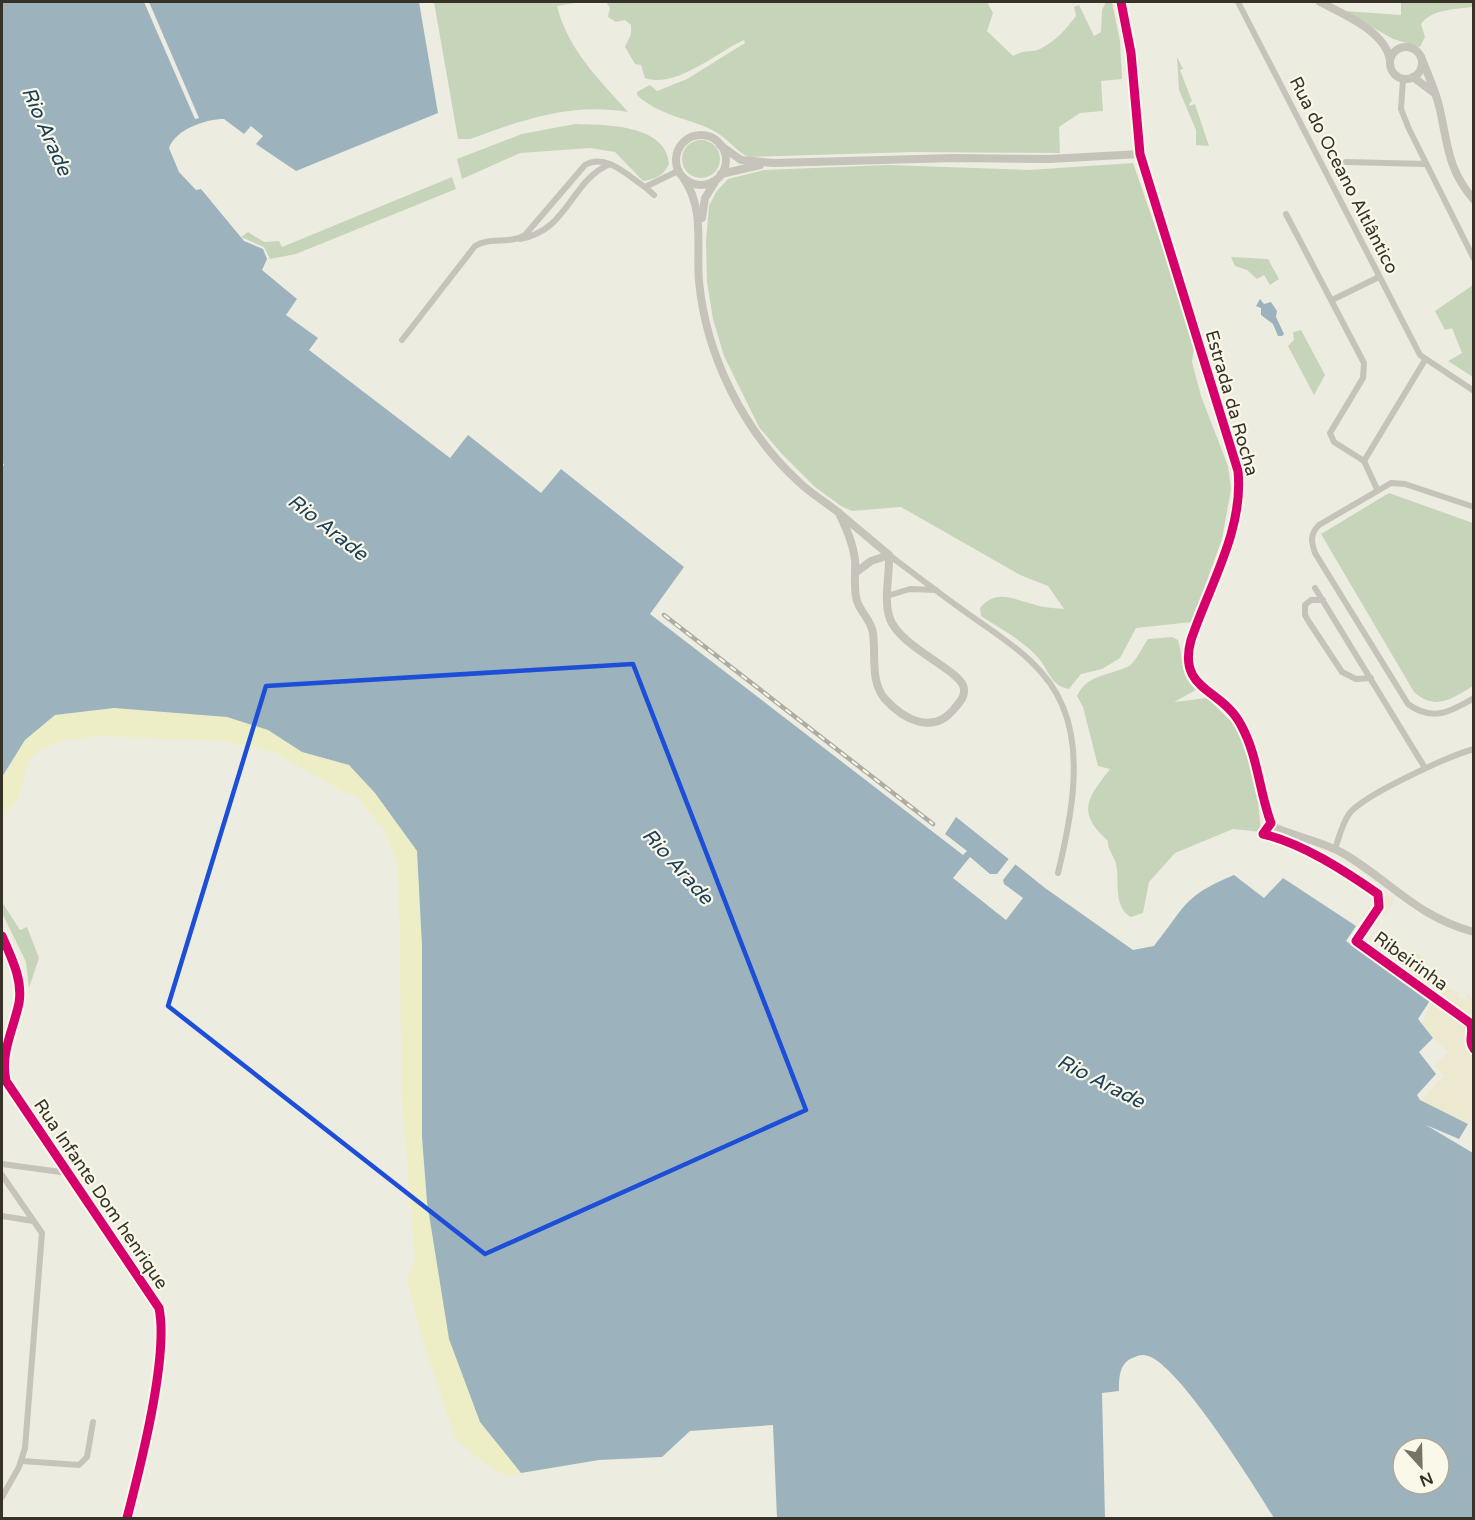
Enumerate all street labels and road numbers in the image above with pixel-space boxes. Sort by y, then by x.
street label: Rua do Oceano Altlântico [1285,73,1403,277]
street label: Estrada da Rocha [1201,328,1263,478]
street label: Ribeirinha [1369,927,1453,995]
street label: Rua Infante Dom henrique [29,1095,173,1293]

